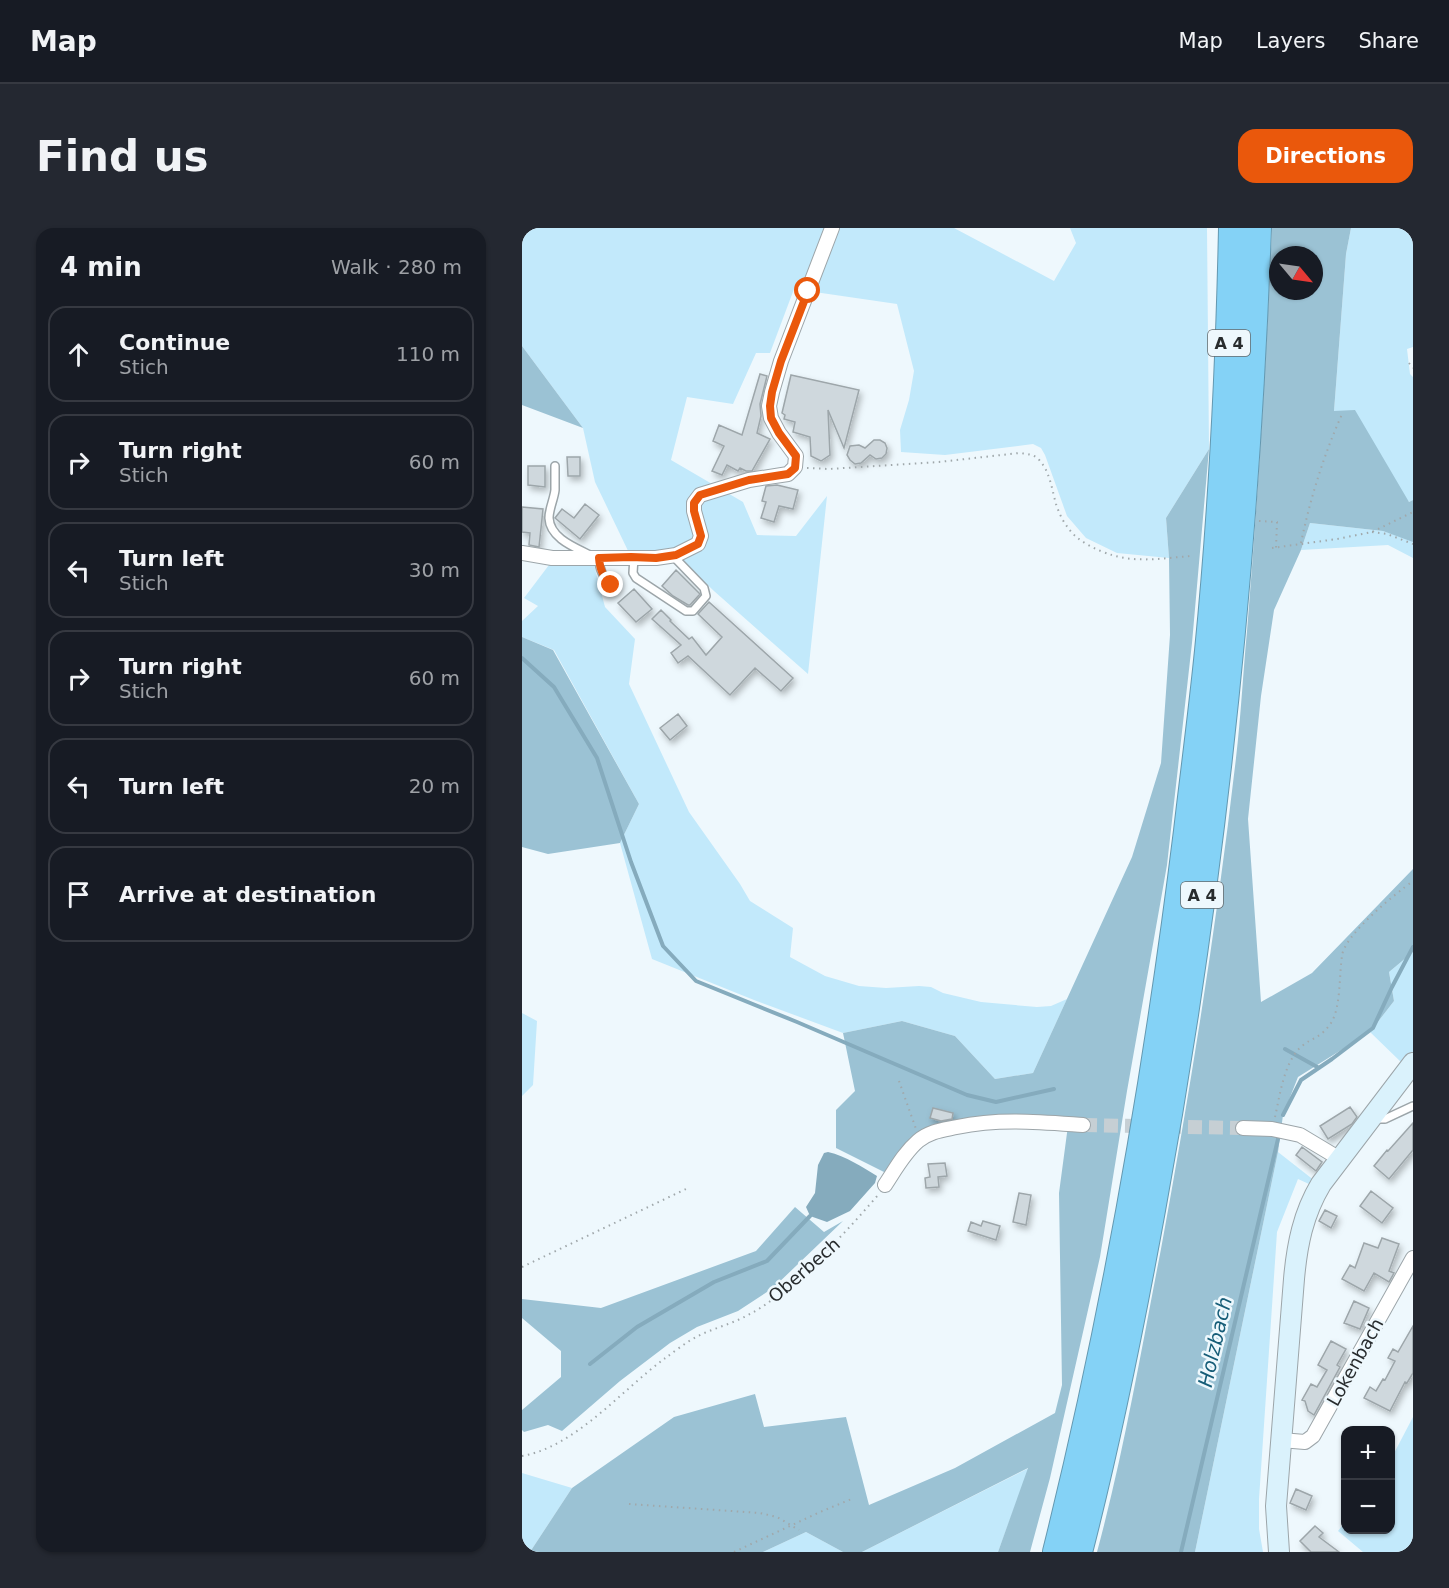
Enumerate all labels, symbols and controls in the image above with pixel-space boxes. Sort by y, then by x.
text: Map [30,25,97,58]
text: Map [1179,29,1223,53]
text: Layers [1256,29,1325,53]
text: Share [1358,29,1419,53]
button: Directions [1238,129,1413,183]
text: Find us [36,132,209,181]
north arrow [1269,246,1323,300]
text: 4 min [60,252,142,282]
text: Walk · 280 m [331,255,462,279]
route start [794,277,820,303]
text: Continue [119,330,230,355]
road number: A 4 [1208,330,1250,356]
icon: ahead [62,338,95,371]
text: 110 m [396,342,460,366]
text: Stich [119,355,169,379]
text: Turn right [119,438,242,463]
icon: right [62,446,95,479]
text: 60 m [409,450,460,474]
text: Stich [119,463,169,487]
text: Turn left [119,546,224,571]
icon: left [62,554,95,587]
text: 30 m [409,558,460,582]
text: Stich [119,571,169,595]
route end [597,571,623,597]
text: Turn right [119,654,242,679]
icon: right [62,662,95,695]
text: 60 m [409,666,460,690]
text: Stich [119,679,169,703]
icon: left [62,770,95,803]
text: Turn left [119,774,224,799]
text: 20 m [409,774,460,798]
icon: arrive [62,878,95,911]
text: Arrive at destination [119,882,376,907]
road number: A 4 [1181,882,1223,908]
street label: Oberbech [764,1233,844,1307]
water label: Holzbach [1193,1295,1237,1389]
street label: Lokenbach [1322,1315,1388,1409]
map controls [1341,1426,1395,1534]
button: + [1341,1426,1395,1480]
button: − [1341,1480,1395,1534]

